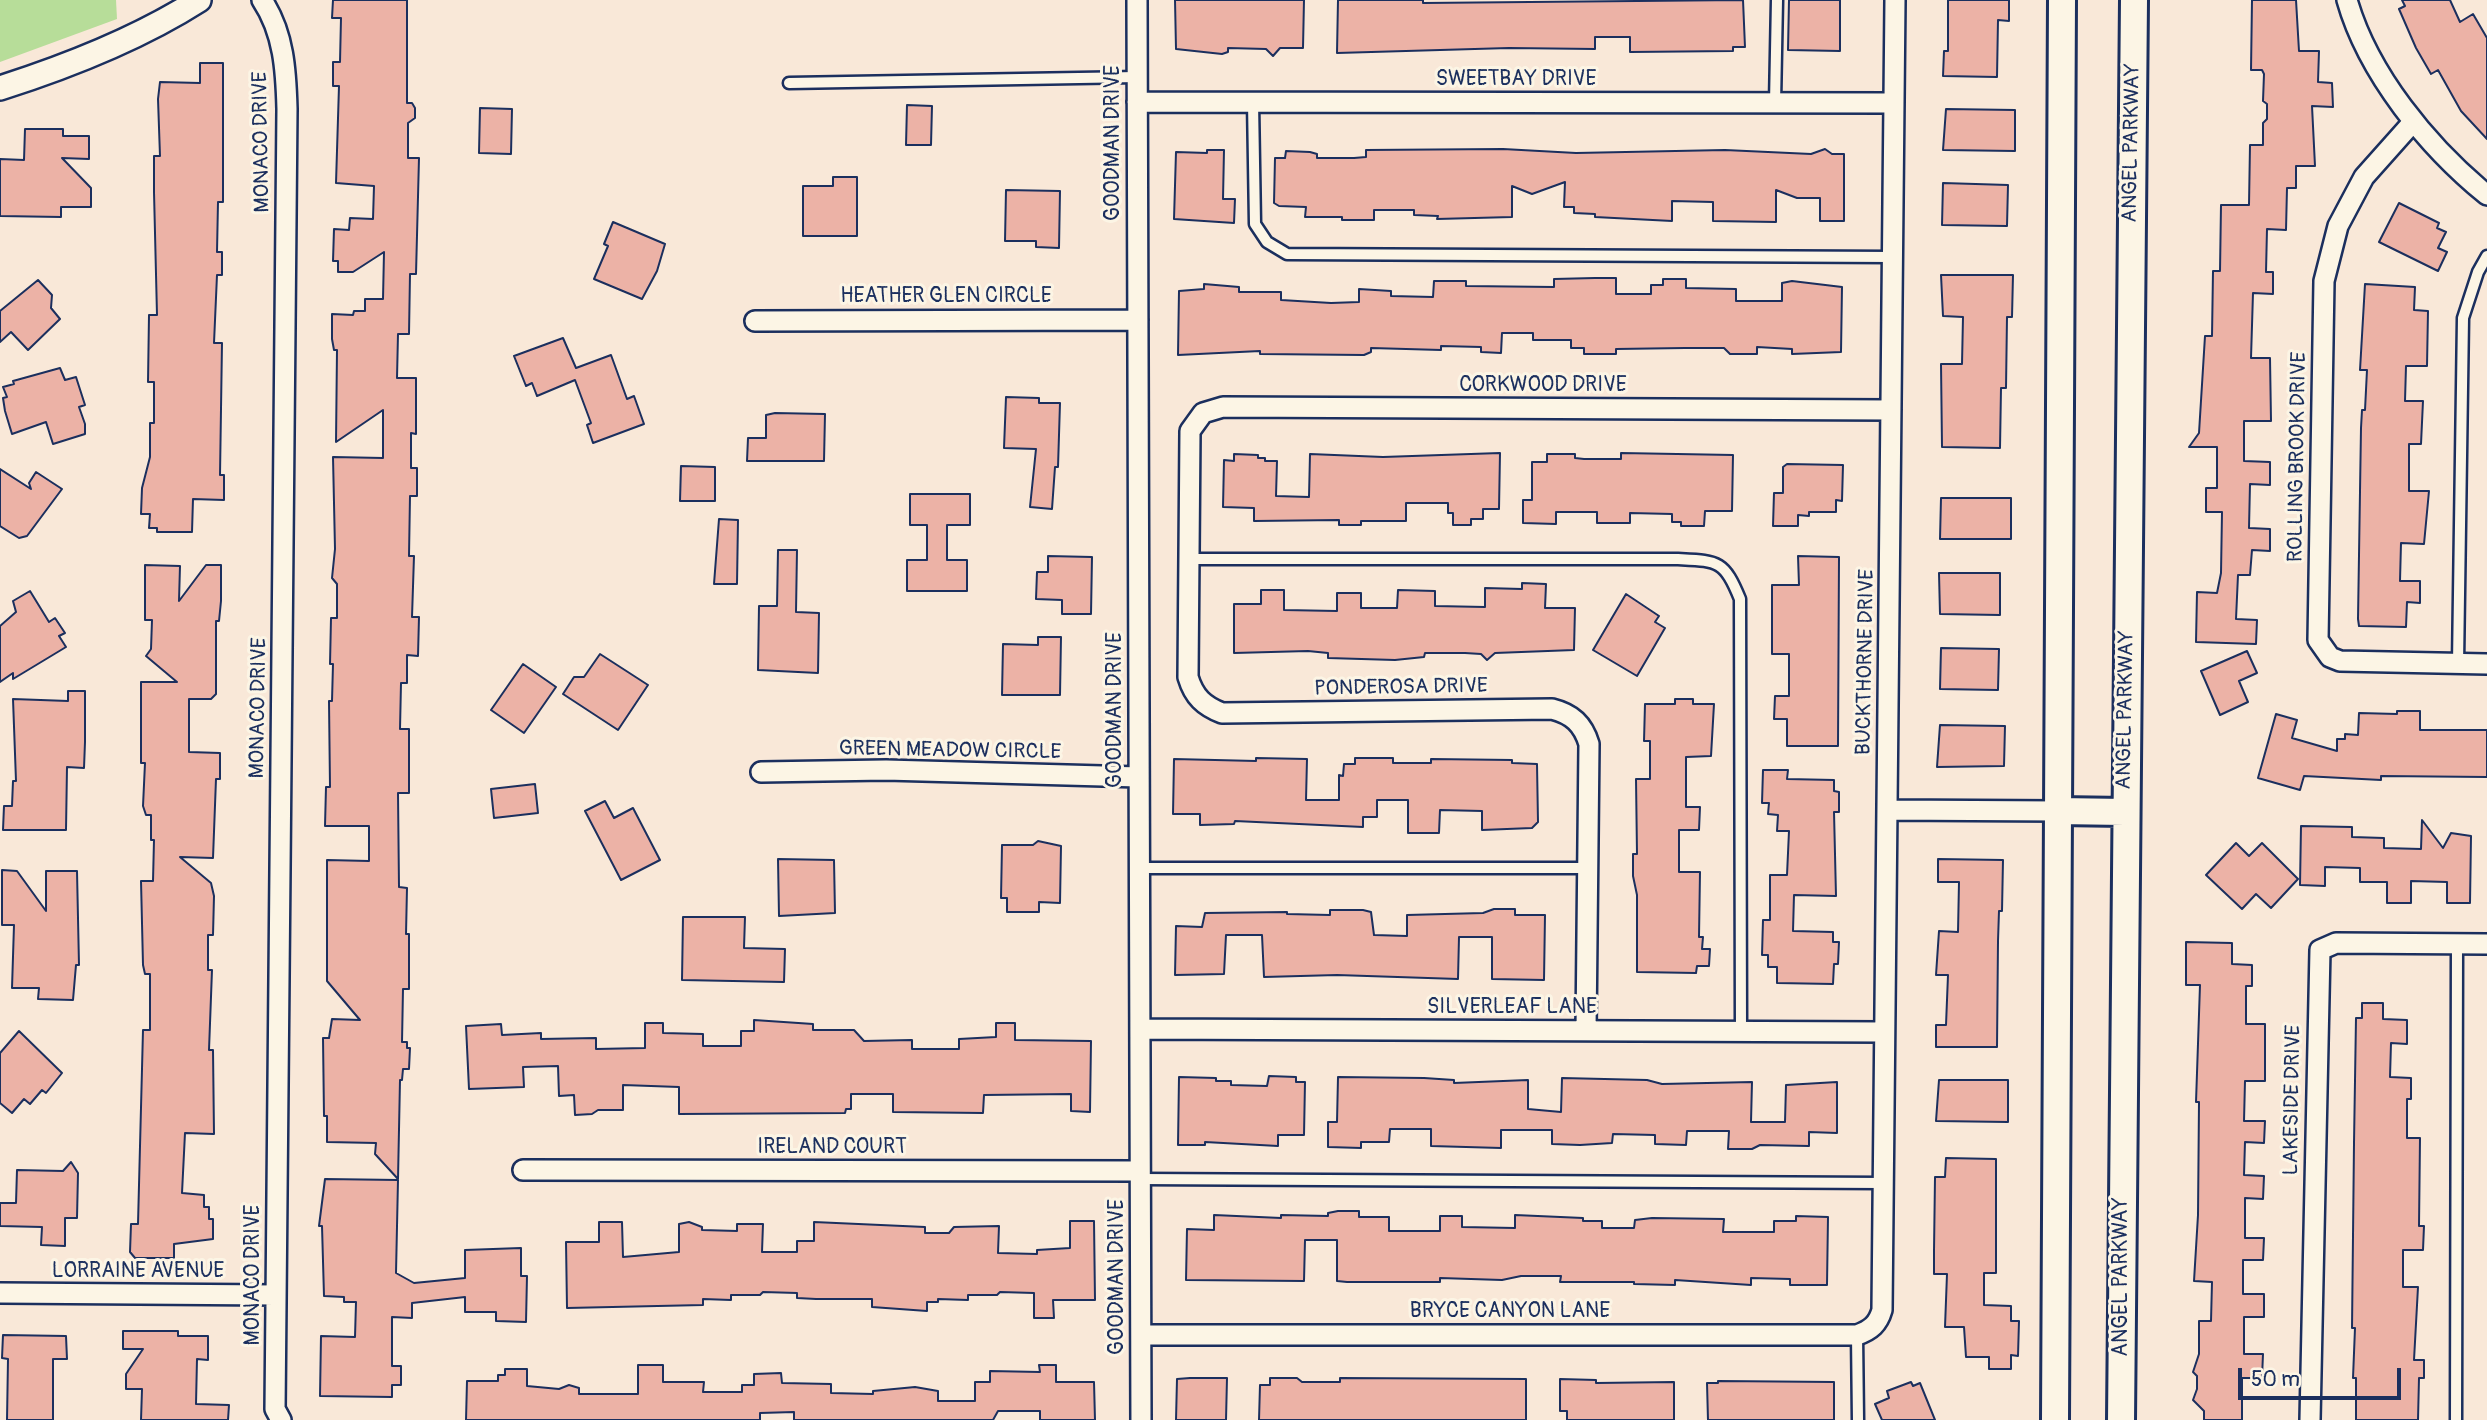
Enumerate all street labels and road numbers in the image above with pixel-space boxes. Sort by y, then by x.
street label: ANGEL PARKWAY [2118,63,2146,223]
street label: GOODMAN DRIVE [1101,65,1127,221]
street label: SWEETBAY DRIVE [1436,67,1596,93]
street label: MONACO DRIVE [248,71,276,213]
street label: HEATHER GLEN CIRCLE [840,284,1052,310]
street label: ROLLING BROOK DRIVE [2284,352,2312,562]
street label: CORKWOOD DRIVE [1459,373,1627,399]
street label: BUCKTHORNE DRIVE [1852,569,1880,755]
street label: ANGEL PARKWAY [2112,630,2140,790]
street label: GOODMAN DRIVE [1103,632,1129,788]
street label: MONACO DRIVE [245,637,273,779]
street label: PONDEROSA DRIVE [1314,674,1488,702]
street label: GREEN MEADOW CIRCLE [839,736,1061,766]
street label: SILVERLEAF LANE [1427,995,1597,1021]
street label: LAKESIDE DRIVE [2279,1024,2307,1176]
street label: IRELAND COURT [757,1135,907,1161]
street label: ANGEL PARKWAY [2109,1197,2135,1357]
street label: GOODMAN DRIVE [1105,1199,1131,1355]
street label: MONACO DRIVE [241,1204,267,1346]
street label: LORRAINE AVENUE [52,1259,224,1285]
street label: BRYCE CANYON LANE [1410,1299,1610,1325]

